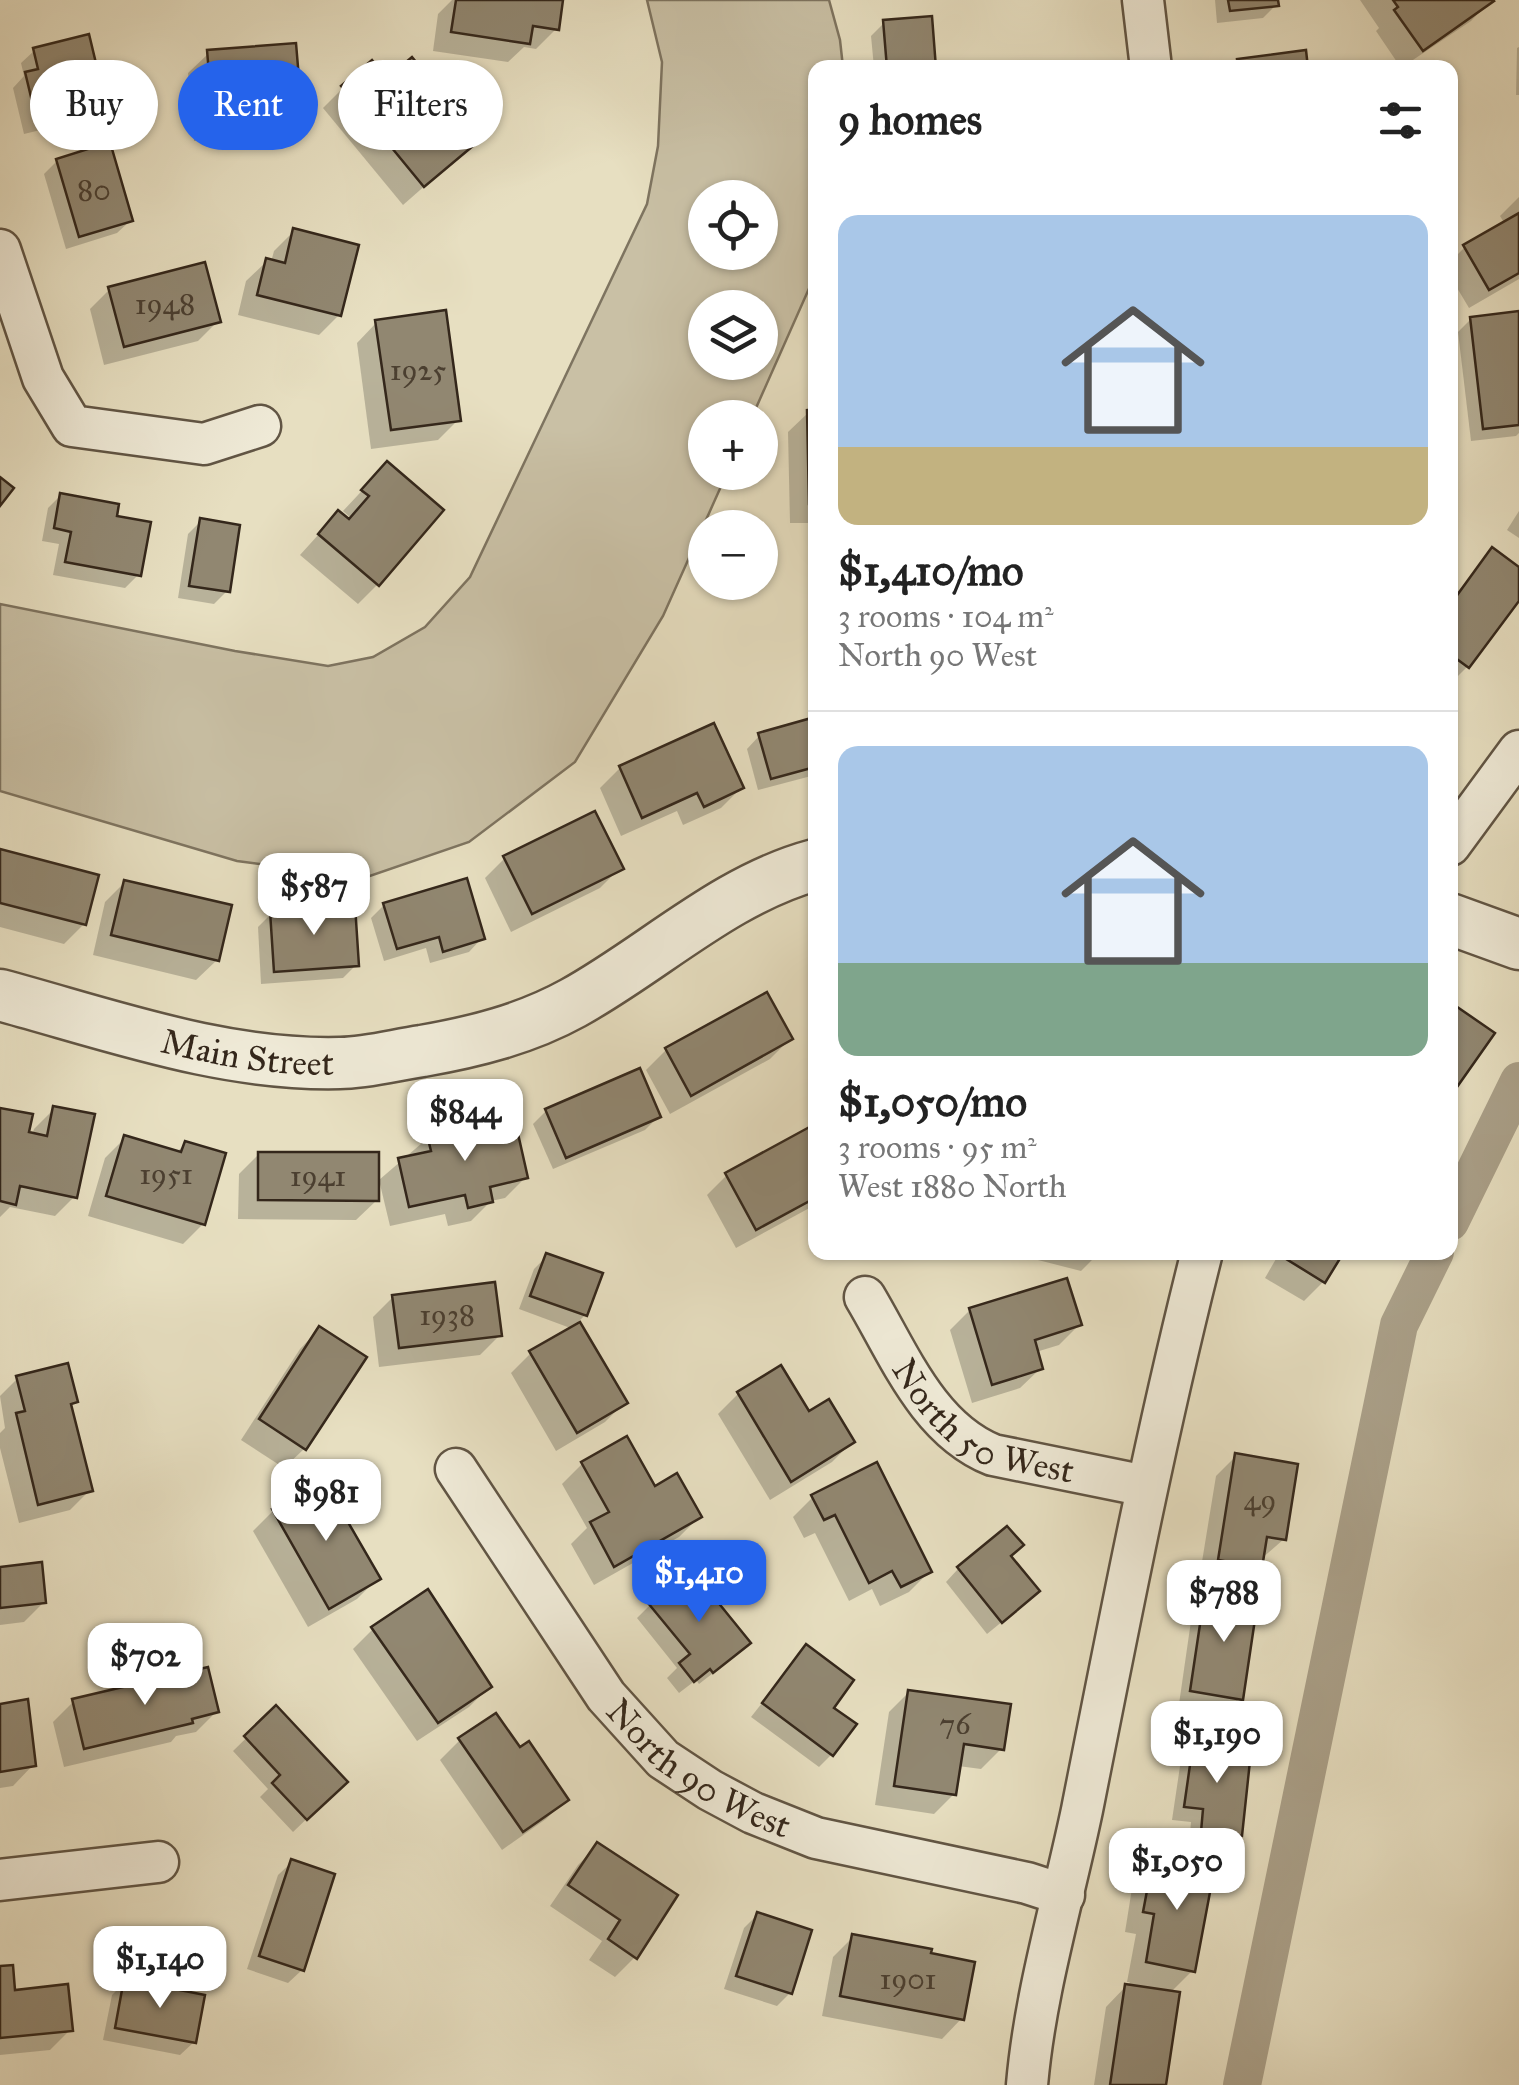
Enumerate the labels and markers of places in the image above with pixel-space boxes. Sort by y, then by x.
pin: $587 [255,853,373,938]
pin: $844 [406,1079,524,1164]
pin: $981 [267,1459,385,1544]
pin: $1,410 [618,1540,780,1625]
pin: $788 [1165,1560,1283,1645]
pin: $702 [86,1623,204,1708]
pin: $1,190 [1136,1701,1298,1786]
pin: $1,050 [1096,1828,1258,1913]
pin: $1,140 [79,1926,241,2011]

